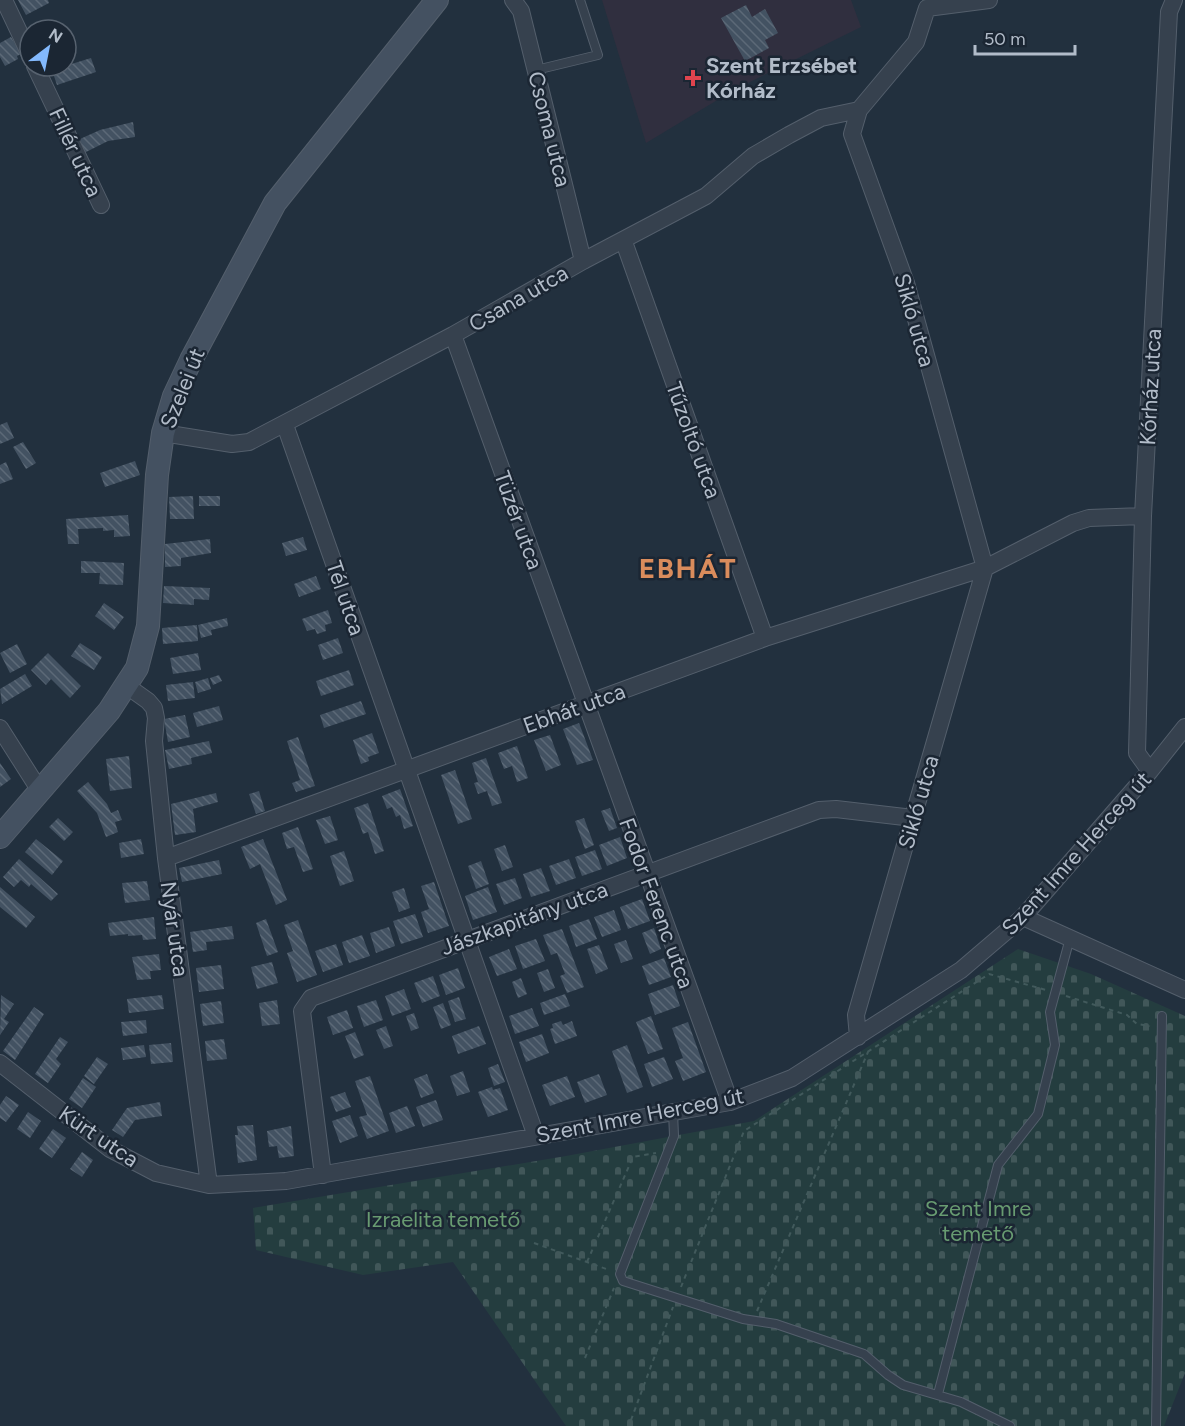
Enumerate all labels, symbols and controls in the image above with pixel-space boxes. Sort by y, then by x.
north arrow [18,18,78,78]
scale bar [975,18,1076,56]
text: N [45,24,66,47]
text: 50 m [984,28,1026,50]
place label: Szent Erzsébet Kórház [706,52,857,104]
street label: Csoma utca [522,69,577,190]
marker: Szent Erzsébet Kórház [684,69,702,87]
street label: Fillér utca [43,103,108,201]
street label: Csana utca [464,259,573,338]
street label: Sikló utca [888,270,941,370]
street label: Kórház utca [1134,328,1167,446]
street label: Szelei út [154,344,211,432]
street label: Tűzoltó utca [660,378,727,502]
street label: Tüzér utca [488,467,549,573]
district label: EBHÁT [639,551,737,585]
street label: Tél utca [320,557,371,639]
street label: Ebhát utca [519,678,629,739]
street label: Sikló utca [892,752,945,852]
street label: Szent Imre Herceg út [996,766,1157,941]
street label: Fodor Ferenc utca [613,814,700,992]
street label: Jászkapitány utca [437,876,611,961]
street label: Nyár utca [154,880,195,979]
street label: Szent Imre Herceg út [534,1082,746,1149]
street label: Kürt utca [54,1100,144,1173]
park label: Szent Imre temető [925,1195,1031,1247]
park label: Izraelita temető [366,1206,520,1233]

